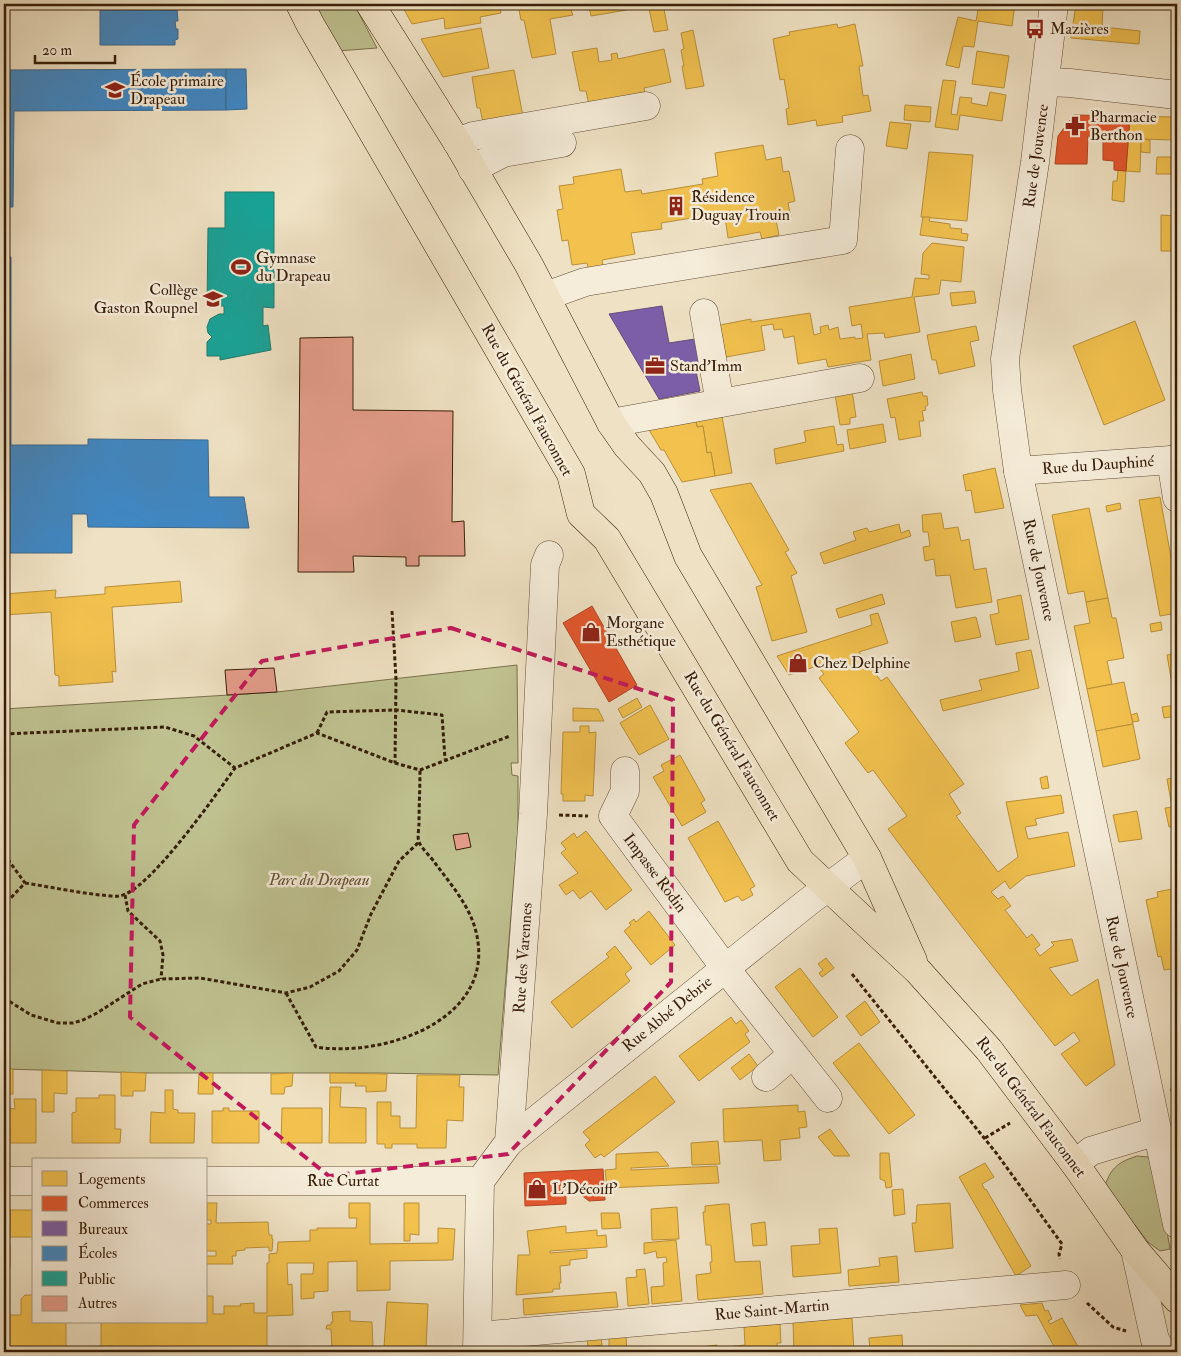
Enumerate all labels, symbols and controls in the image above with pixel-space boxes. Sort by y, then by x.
bus stop icon: Mazières [1024,18,1046,40]
place label: Mazières [1050,19,1109,39]
scale bar [35,32,115,64]
text: 20 m [42,41,72,60]
place label: École primaire Drapeau [130,70,224,110]
school or university icon: École primaire Drapeau [104,79,126,101]
street label: Rue de Jouvence [1019,103,1054,209]
place label: Pharmacie Berthon [1090,107,1157,145]
pharmacy icon: Pharmacie Berthon [1064,115,1086,137]
place label: Résidence Duguay Trouin [691,187,790,225]
building icon: Résidence Duguay Trouin [665,195,687,217]
place label: Gymnase du Drapeau [256,248,331,287]
sports icon: Gymnase du Drapeau [230,256,252,278]
place label: Collège Gaston Roupnel [94,280,198,319]
school or university icon: Collège Gaston Roupnel [202,288,224,310]
street label: Rue du Général Fauconnet [477,320,577,480]
office icon: Stand'Imm [644,355,666,377]
place label: Stand'Imm [670,356,743,376]
street label: Rue du Dauphiné [1041,451,1155,480]
street label: Rue de Jouvence [1017,517,1060,624]
place label: Morgane Esthétique [606,613,676,651]
shop icon: Morgane Esthétique [580,621,602,643]
shop icon: Chez Delphine [787,652,809,674]
place label: Chez Delphine [813,653,911,674]
street label: Rue du Général Fauconnet [679,667,785,825]
street label: Impasse Rodin [618,829,691,917]
park label: Parc du Drapeau [268,870,370,890]
street label: Rue des Varennes [509,902,537,1014]
street label: Rue de Jouvence [1100,914,1143,1021]
street label: Rue Abbé Debrie [618,971,716,1056]
street label: Rue du Général Fauconnet [972,1033,1090,1181]
legend [32,1158,208,1324]
text: Logements [78,1170,145,1189]
street label: Rue Curtat [307,1171,379,1191]
shop icon: L'Décoiff' [526,1178,548,1200]
place label: L'Décoiff' [552,1179,617,1199]
text: Commerces [78,1194,149,1213]
text: Bureaux [78,1220,128,1239]
text: Écoles [78,1242,117,1263]
text: Public [78,1270,116,1289]
text: Autres [77,1294,117,1313]
street label: Rue Saint-Martin [714,1295,830,1325]

